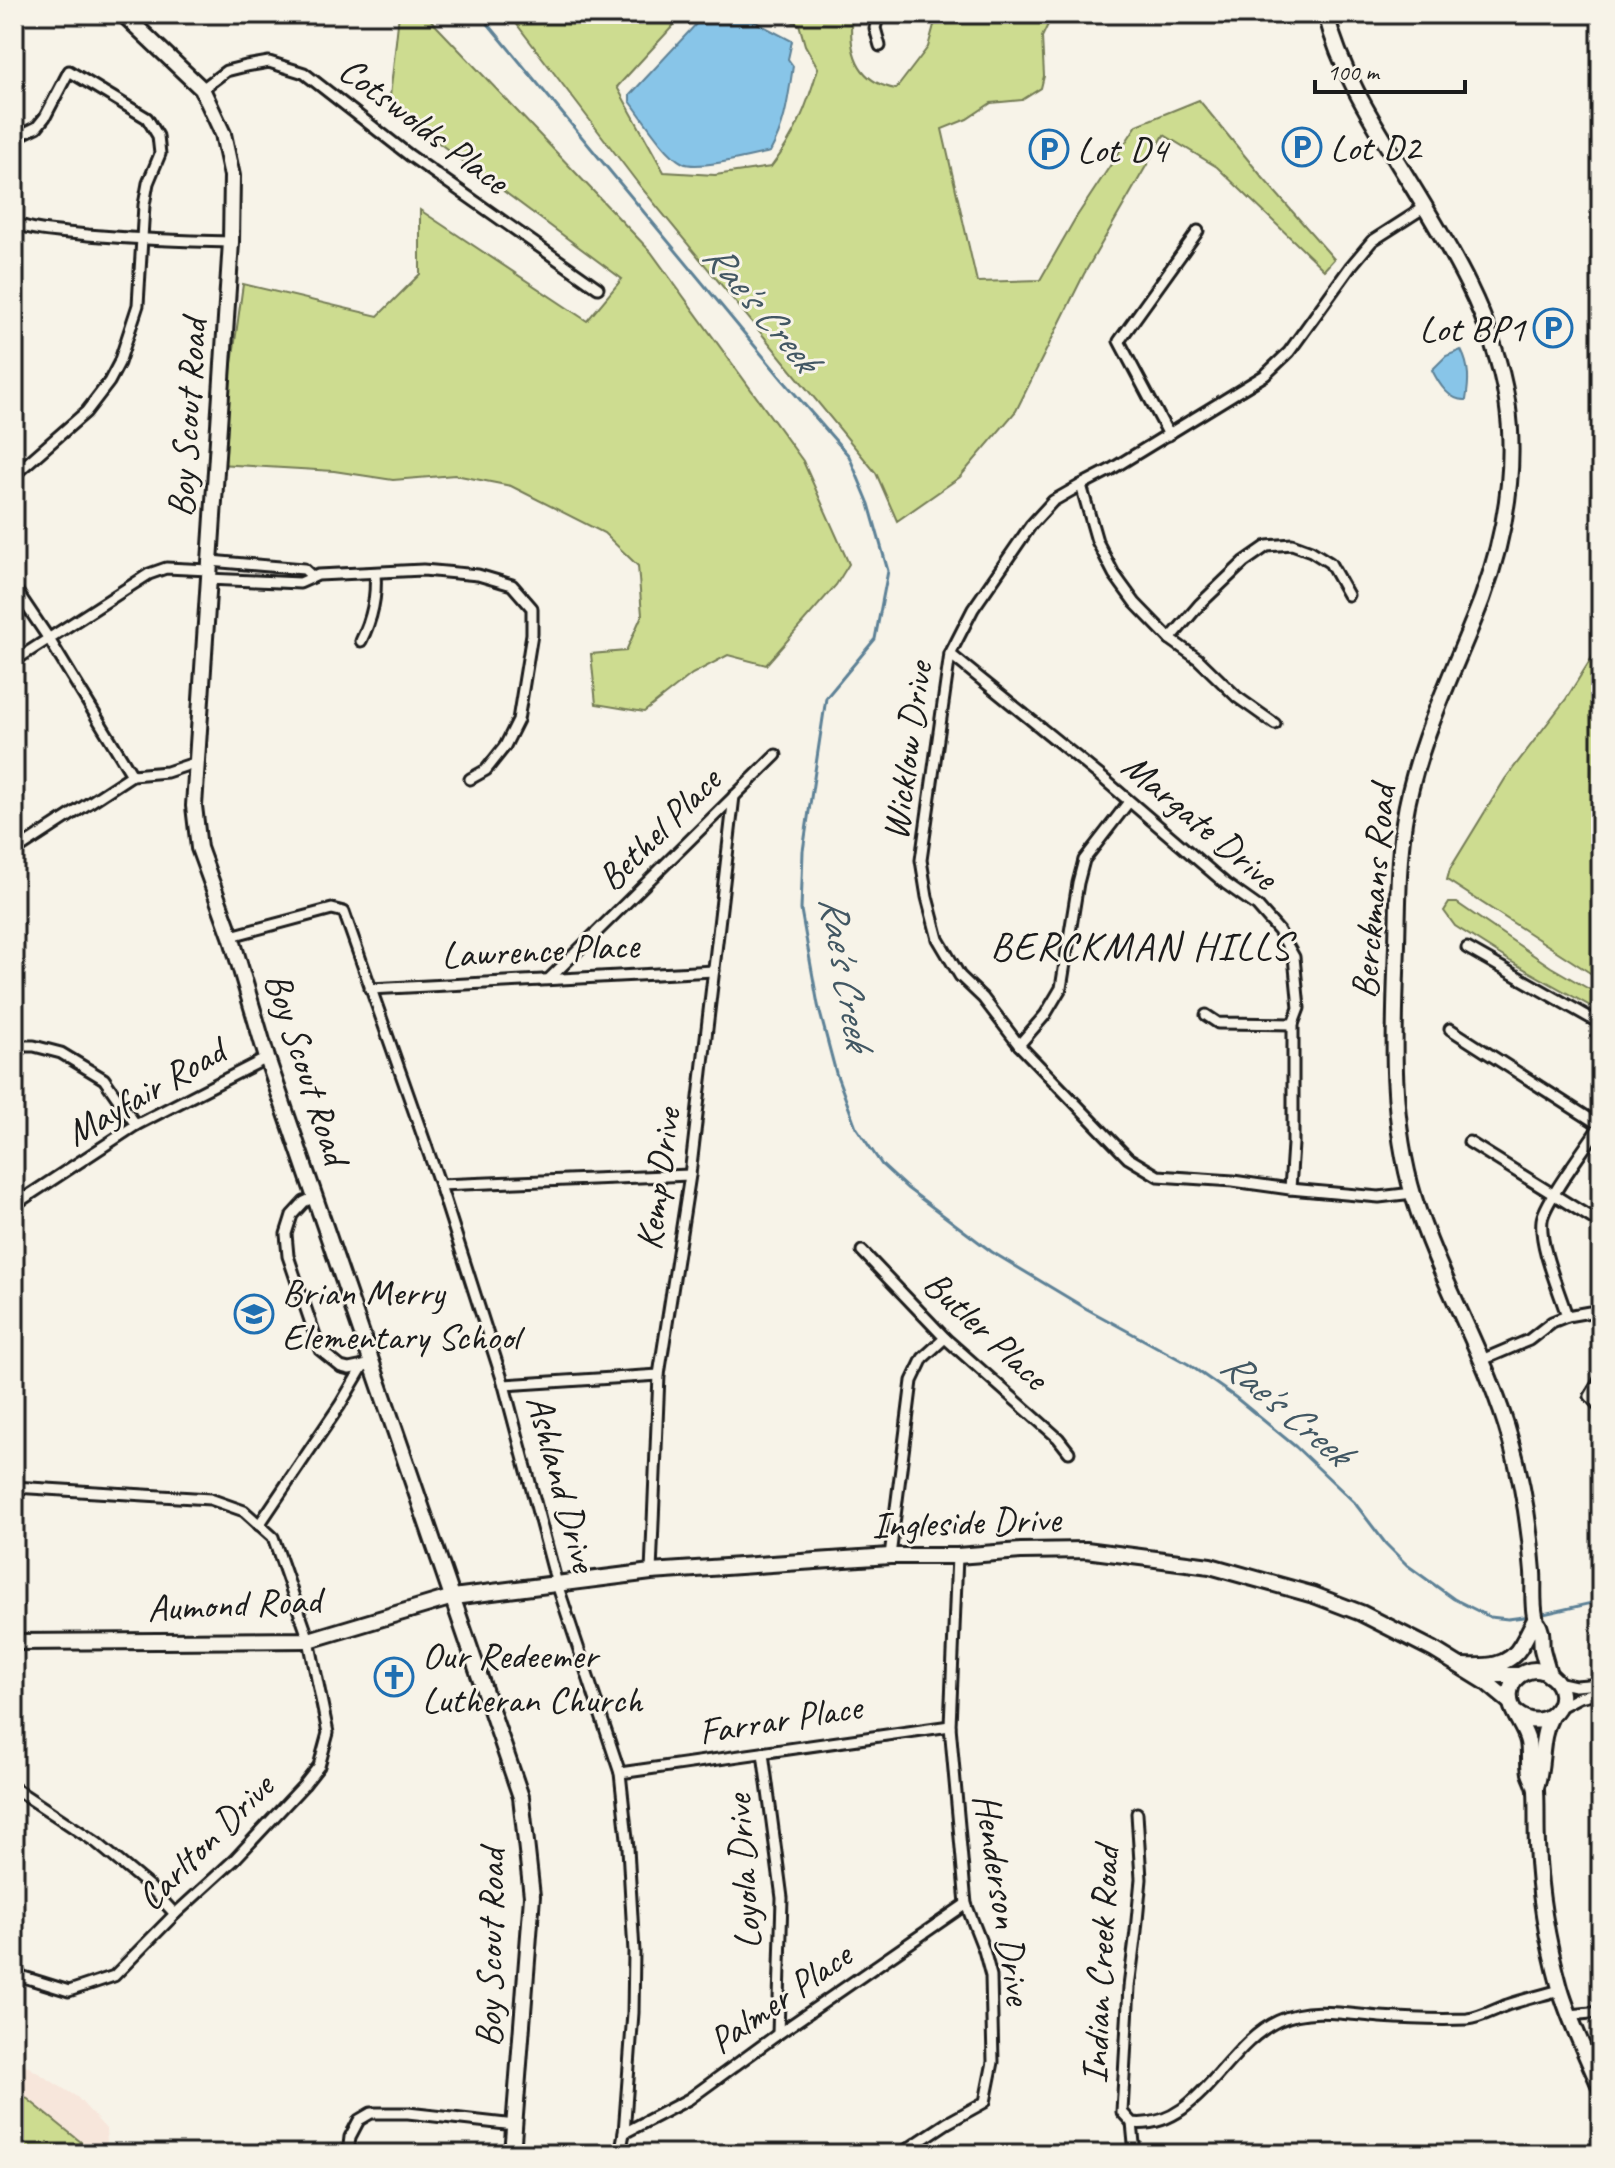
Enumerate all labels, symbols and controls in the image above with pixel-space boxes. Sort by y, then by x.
scale bar [1315,44,1465,94]
street label: Cotswolds Place [330,46,520,206]
text: 100 m [1327,57,1381,87]
place label: Lot D2 [1330,124,1423,171]
place label: Lot D4 [1077,126,1171,173]
parking icon: Lot D2 [1281,126,1323,168]
parking icon: Lot D4 [1028,128,1070,170]
water label: Rae's Creek [693,232,834,388]
place label: Lot BP1 [1419,305,1527,352]
parking icon: Lot BP1 [1532,307,1574,349]
street label: Boy Scout Road [157,311,218,518]
street label: Wicklow Drive [871,656,943,843]
street label: Margate Drive [1113,742,1289,901]
street label: Bethel Place [587,755,733,901]
street label: Berckmans Road [1340,777,1406,1001]
water label: Rae's Creek [808,892,885,1059]
street label: Lawrence Place [440,921,642,979]
district label: BERCKMAN HILLS [990,921,1297,971]
street label: Boy Scout Road [254,967,362,1175]
street label: Mayfair Road [57,1025,238,1156]
street label: Kemp Drive [625,1103,692,1253]
street label: Butler Place [914,1260,1060,1401]
place label: Brian Merry Elementary School [282,1269,526,1360]
school or university icon: Brian Merry Elementary School [233,1293,275,1335]
water label: Rae's Creek [1211,1340,1367,1481]
street label: Ashland Drive [516,1390,609,1579]
street label: Ingleside Drive [871,1495,1064,1549]
street label: Aumond Road [146,1576,328,1632]
place label: Our Redeemer Lutheran Church [422,1632,644,1723]
church icon: Our Redeemer Lutheran Church [373,1656,415,1698]
street label: Farrar Place [695,1683,867,1755]
street label: Carlton Drive [127,1762,285,1920]
street label: Loyola Drive [714,1790,772,1951]
street label: Henderson Drive [963,1790,1043,2010]
street label: Indian Creek Road [1070,1840,1130,2085]
street label: Boy Scout Road [465,1842,515,2047]
street label: Palmer Place [700,1930,863,2064]

